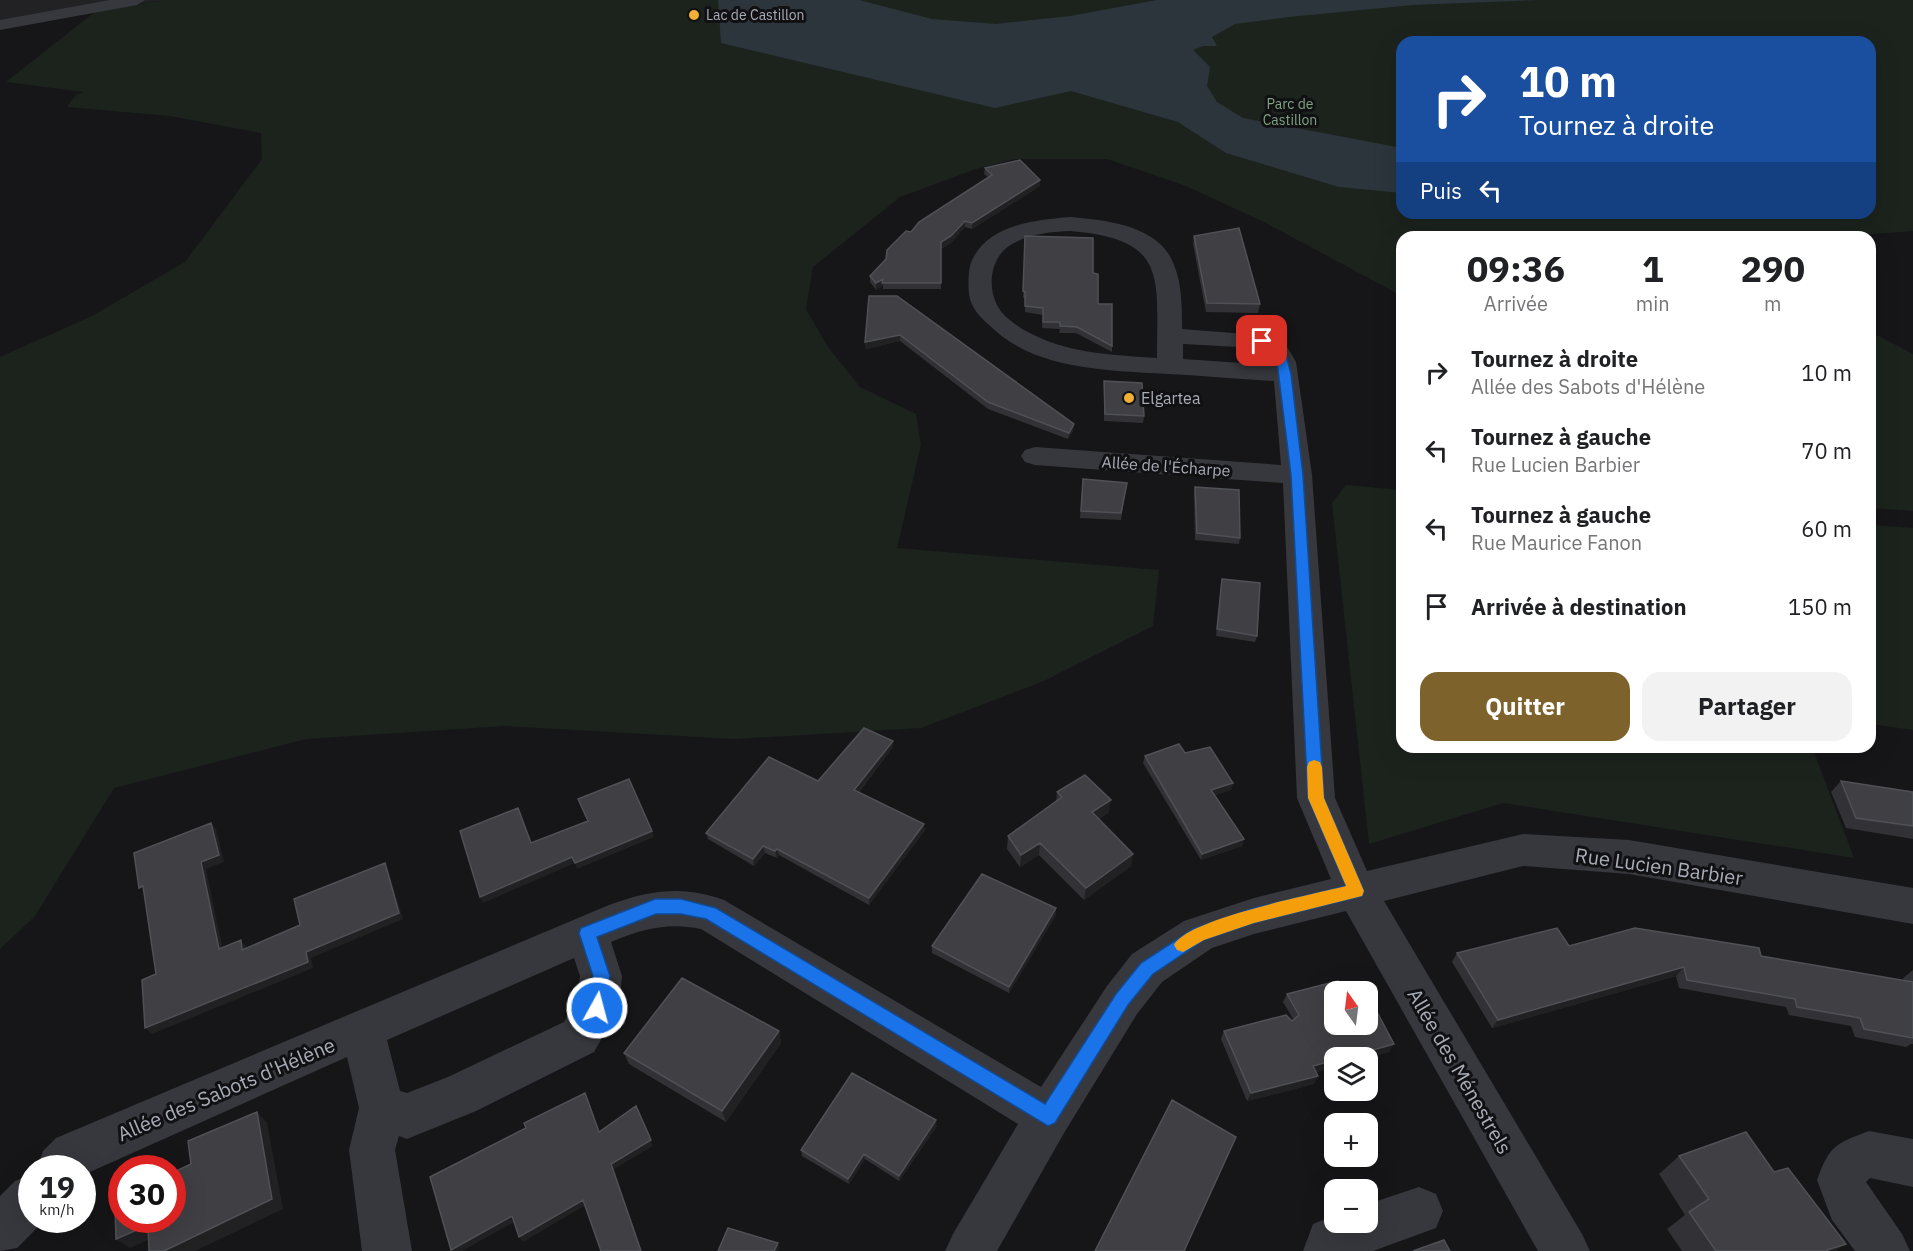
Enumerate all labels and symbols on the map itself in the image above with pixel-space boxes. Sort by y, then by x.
place label: Lac de Castillon [706,6,805,24]
marker: Lac de Castillon [687,8,701,22]
park label: Parc de Castillon [1263,95,1317,129]
pin [1236,315,1287,366]
place label: Elgartea [1141,388,1201,408]
marker: Elgartea [1122,391,1136,405]
street label: Allée de l'Écharpe [1101,451,1231,480]
street label: Rue Lucien Barbier [1573,841,1745,891]
position arrow [565,976,629,1040]
north arrow [1324,981,1378,1035]
street label: Allée des Ménestrels [1402,983,1518,1159]
street label: Allée des Sabots d'Hélène [113,1031,339,1147]
speed limit sign: 30 [108,1155,186,1233]

